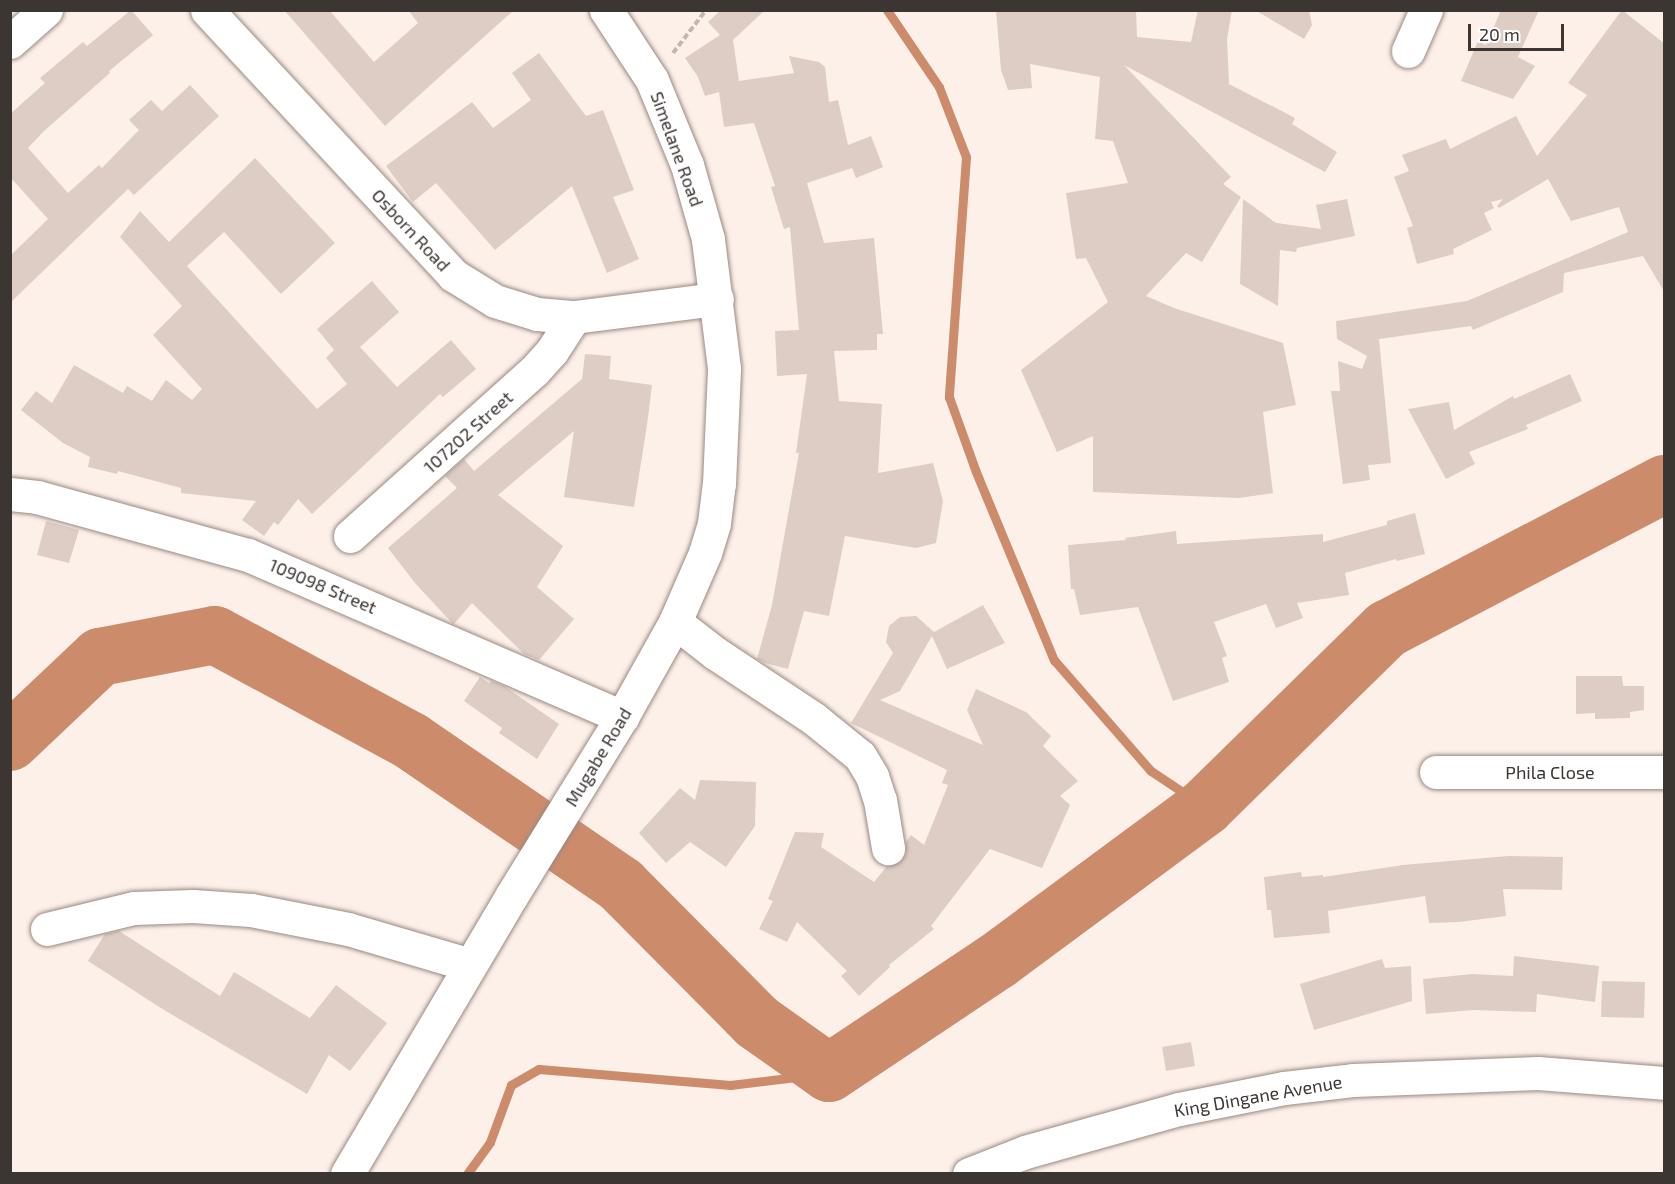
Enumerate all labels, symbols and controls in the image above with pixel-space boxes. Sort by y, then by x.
scale bar [1471,12,1567,50]
text: 20 m [1479,23,1520,45]
street label: Simelane Road [646,89,708,209]
street label: Osborn Road [367,184,455,276]
street label: 107202 Street [419,386,517,478]
street label: 109098 Street [266,554,380,618]
street label: Mugabe Road [560,704,636,810]
street label: Phila Close [1505,761,1595,783]
street label: King Dingane Avenue [1172,1071,1344,1121]

